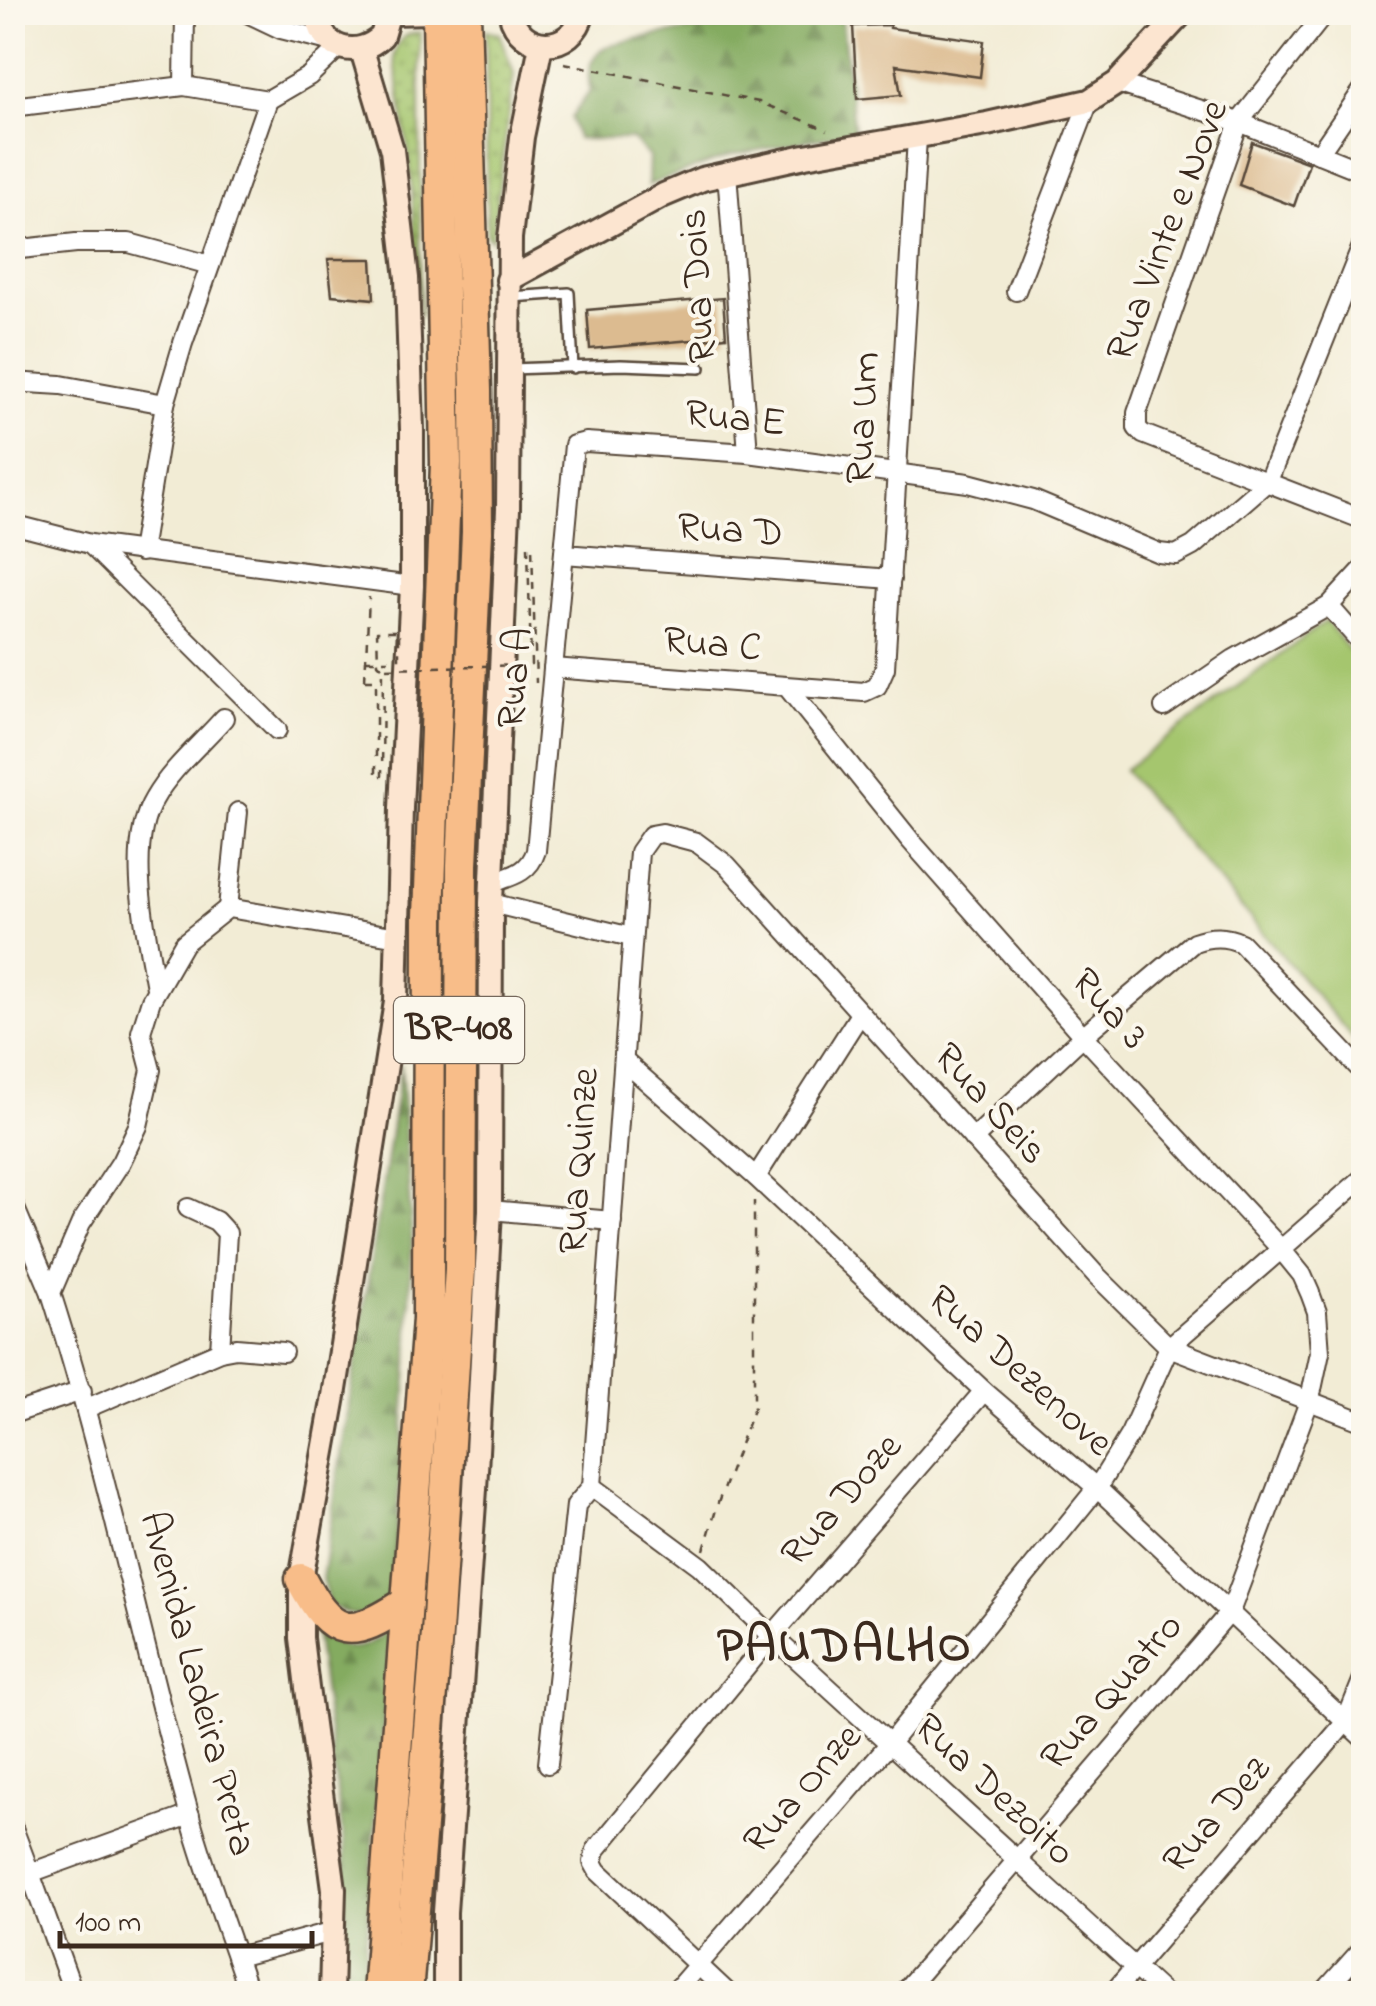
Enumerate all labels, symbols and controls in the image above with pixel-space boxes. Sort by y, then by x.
street label: Rua Vinte e Nove [1092,92,1246,370]
street label: Rua Dois [665,207,735,365]
street label: Rua Um [832,350,898,486]
street label: Rua E [682,385,788,455]
street label: Rua D [675,499,785,565]
street label: Rua C [660,612,764,680]
street label: Rua A [483,625,551,731]
street label: Rua 3 [1055,956,1161,1064]
road number: BR-408 [394,997,524,1063]
street label: Rua Seis [918,1030,1060,1180]
street label: Rua Quinze [545,1066,617,1256]
street label: Rua Dezenove [912,1272,1126,1472]
street label: Rua Doze [768,1421,918,1581]
street label: Avenida Ladeira Preta [122,1505,270,1863]
street label: Rua Quatro [1027,1601,1199,1785]
district label: PAUDALHO [717,1611,973,1684]
street label: Rua Dezoito [899,1700,1087,1882]
street label: Rua Onze [730,1711,878,1869]
street label: Rua Dez [1150,1743,1287,1888]
scale bar [60,1886,312,1948]
text: 100 m [75,1902,141,1946]

